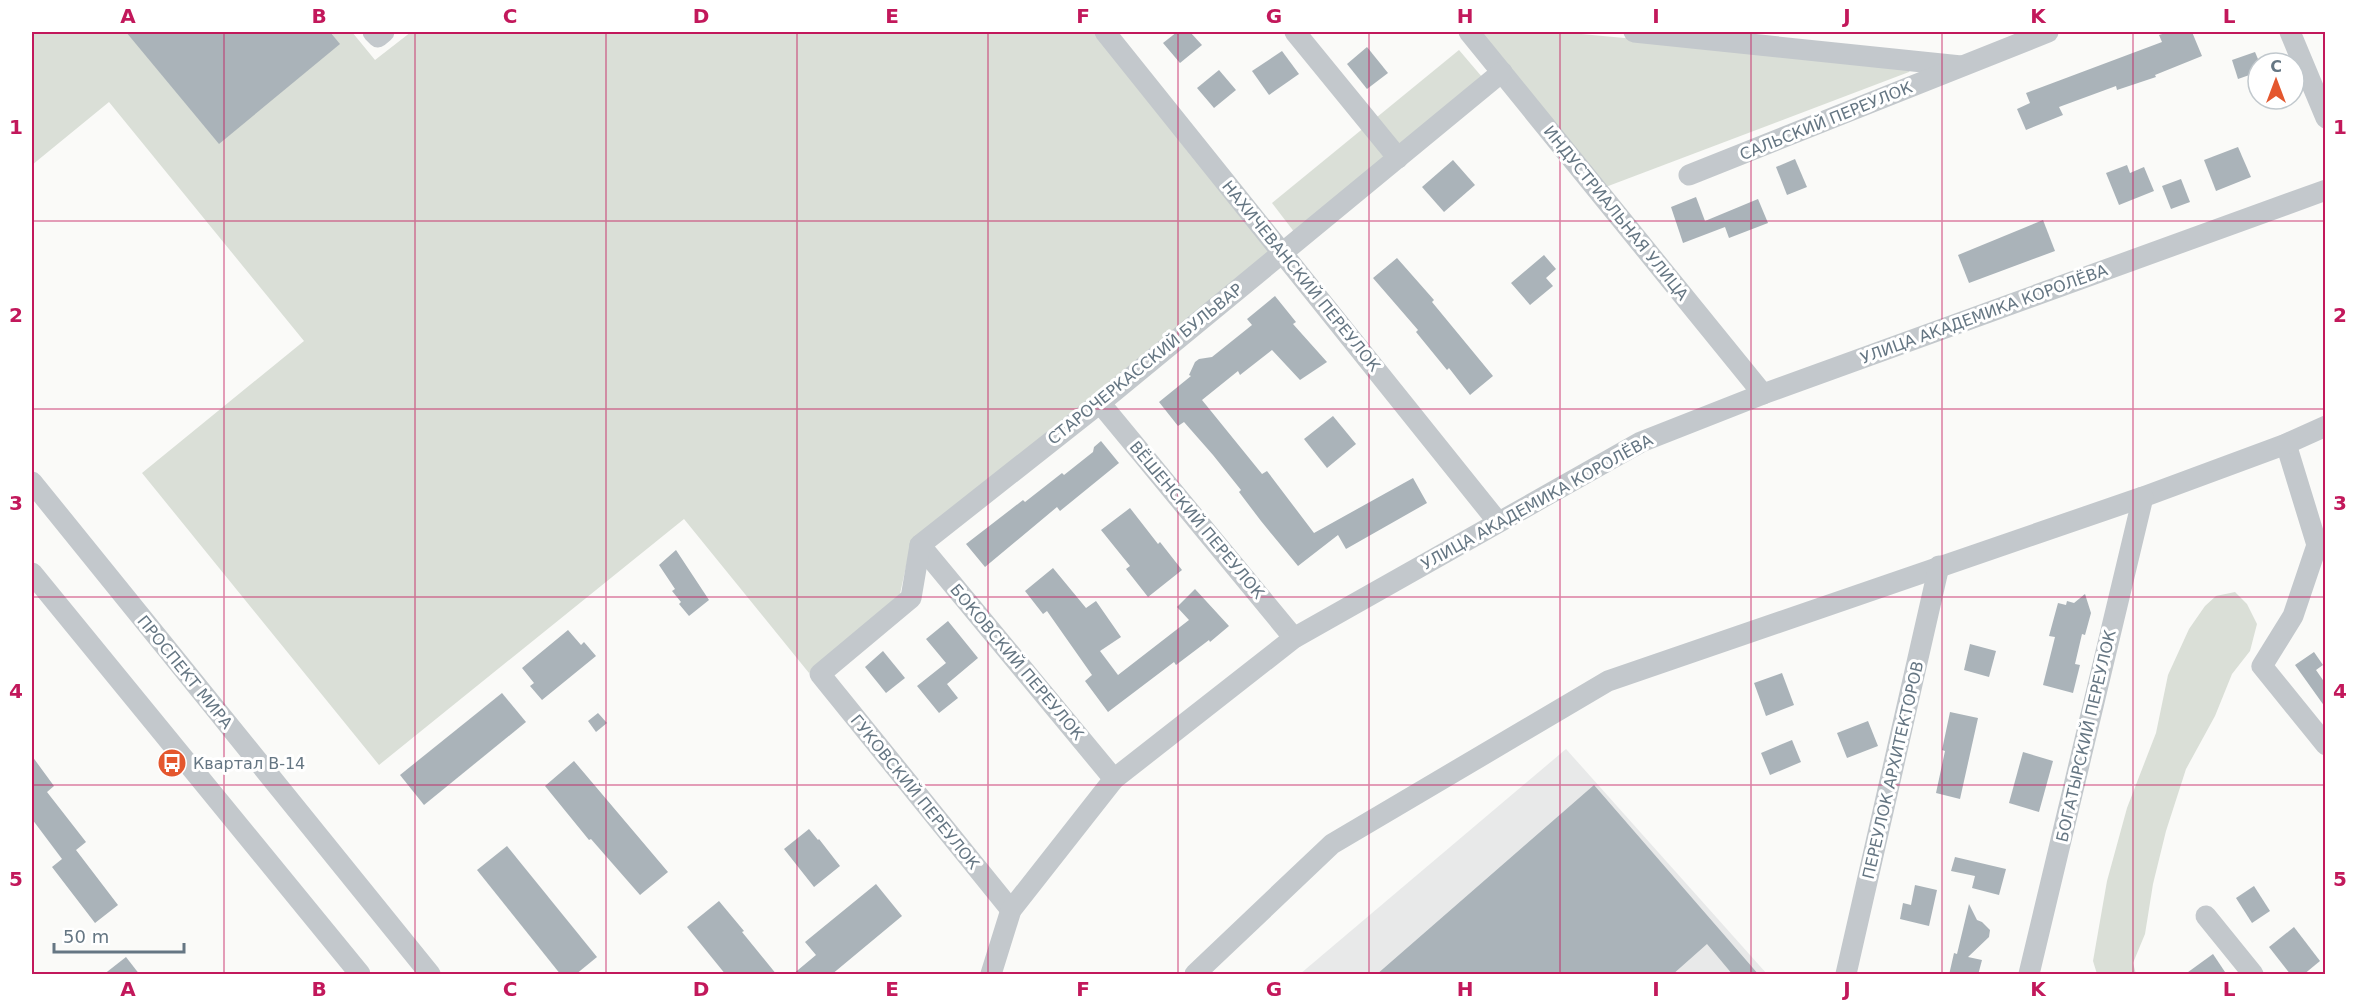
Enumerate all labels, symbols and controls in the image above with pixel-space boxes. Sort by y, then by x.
text: A [120,4,136,28]
text: B [311,4,327,28]
text: C [503,4,517,28]
text: D [693,4,709,28]
text: E [885,4,899,28]
text: F [1076,4,1090,28]
text: G [1266,4,1282,28]
text: H [1457,4,1473,28]
text: I [1652,4,1660,28]
text: J [1841,4,1851,28]
text: K [2030,4,2047,28]
text: L [2223,4,2236,28]
north arrow [2246,51,2306,111]
text: С [2270,57,2282,76]
street label: САЛЬСКИЙ ПЕРЕУЛОК [1737,77,1916,164]
text: 1 [9,115,23,139]
text: 1 [2333,115,2347,139]
street label: ИНДУСТРИАЛЬНАЯ УЛИЦА [1540,122,1692,304]
street label: НАХИЧЕВАНСКИЙ ПЕРЕУЛОК [1218,177,1384,376]
street label: УЛИЦА АКАДЕМИКА КОРОЛЁВА [1858,260,2110,368]
street label: СТАРОЧЕРКАССКИЙ БУЛЬВАР [1044,279,1247,449]
text: 2 [9,303,23,327]
text: 2 [2333,303,2347,327]
street label: УЛИЦА АКАДЕМИКА КОРОЛЁВА [1418,430,1656,574]
street label: ВЁШЕНСКИЙ ПЕРЕУЛОК [1126,437,1269,603]
text: 3 [9,491,23,515]
text: 3 [2333,491,2347,515]
street label: БОКОВСКИЙ ПЕРЕУЛОК [946,580,1088,744]
street label: ПРОСПЕКТ МИРА [134,612,237,732]
street label: БОГАТЫРСКИЙ ПЕРЕУЛОК [2052,628,2120,844]
street label: ПЕРЕУЛОК АРХИТЕКТОРОВ [1859,659,1927,881]
text: 4 [9,679,23,703]
text: 4 [2333,679,2347,703]
street label: ГУКОВСКИЙ ПЕРЕУЛОК [847,711,984,874]
bus stop icon: Квартал В-14 [156,747,188,779]
place label: Квартал В-14 [193,754,305,773]
text: 5 [9,867,23,891]
text: 5 [2333,867,2347,891]
scale bar [54,916,184,954]
text: 50 m [63,926,109,947]
text: A [120,977,136,1001]
text: B [311,977,327,1001]
text: C [503,977,517,1001]
text: D [693,977,709,1001]
text: E [885,977,899,1001]
text: F [1076,977,1090,1001]
text: G [1266,977,1282,1001]
text: H [1457,977,1473,1001]
text: I [1652,977,1660,1001]
text: J [1841,977,1851,1001]
text: K [2030,977,2047,1001]
text: L [2223,977,2236,1001]

